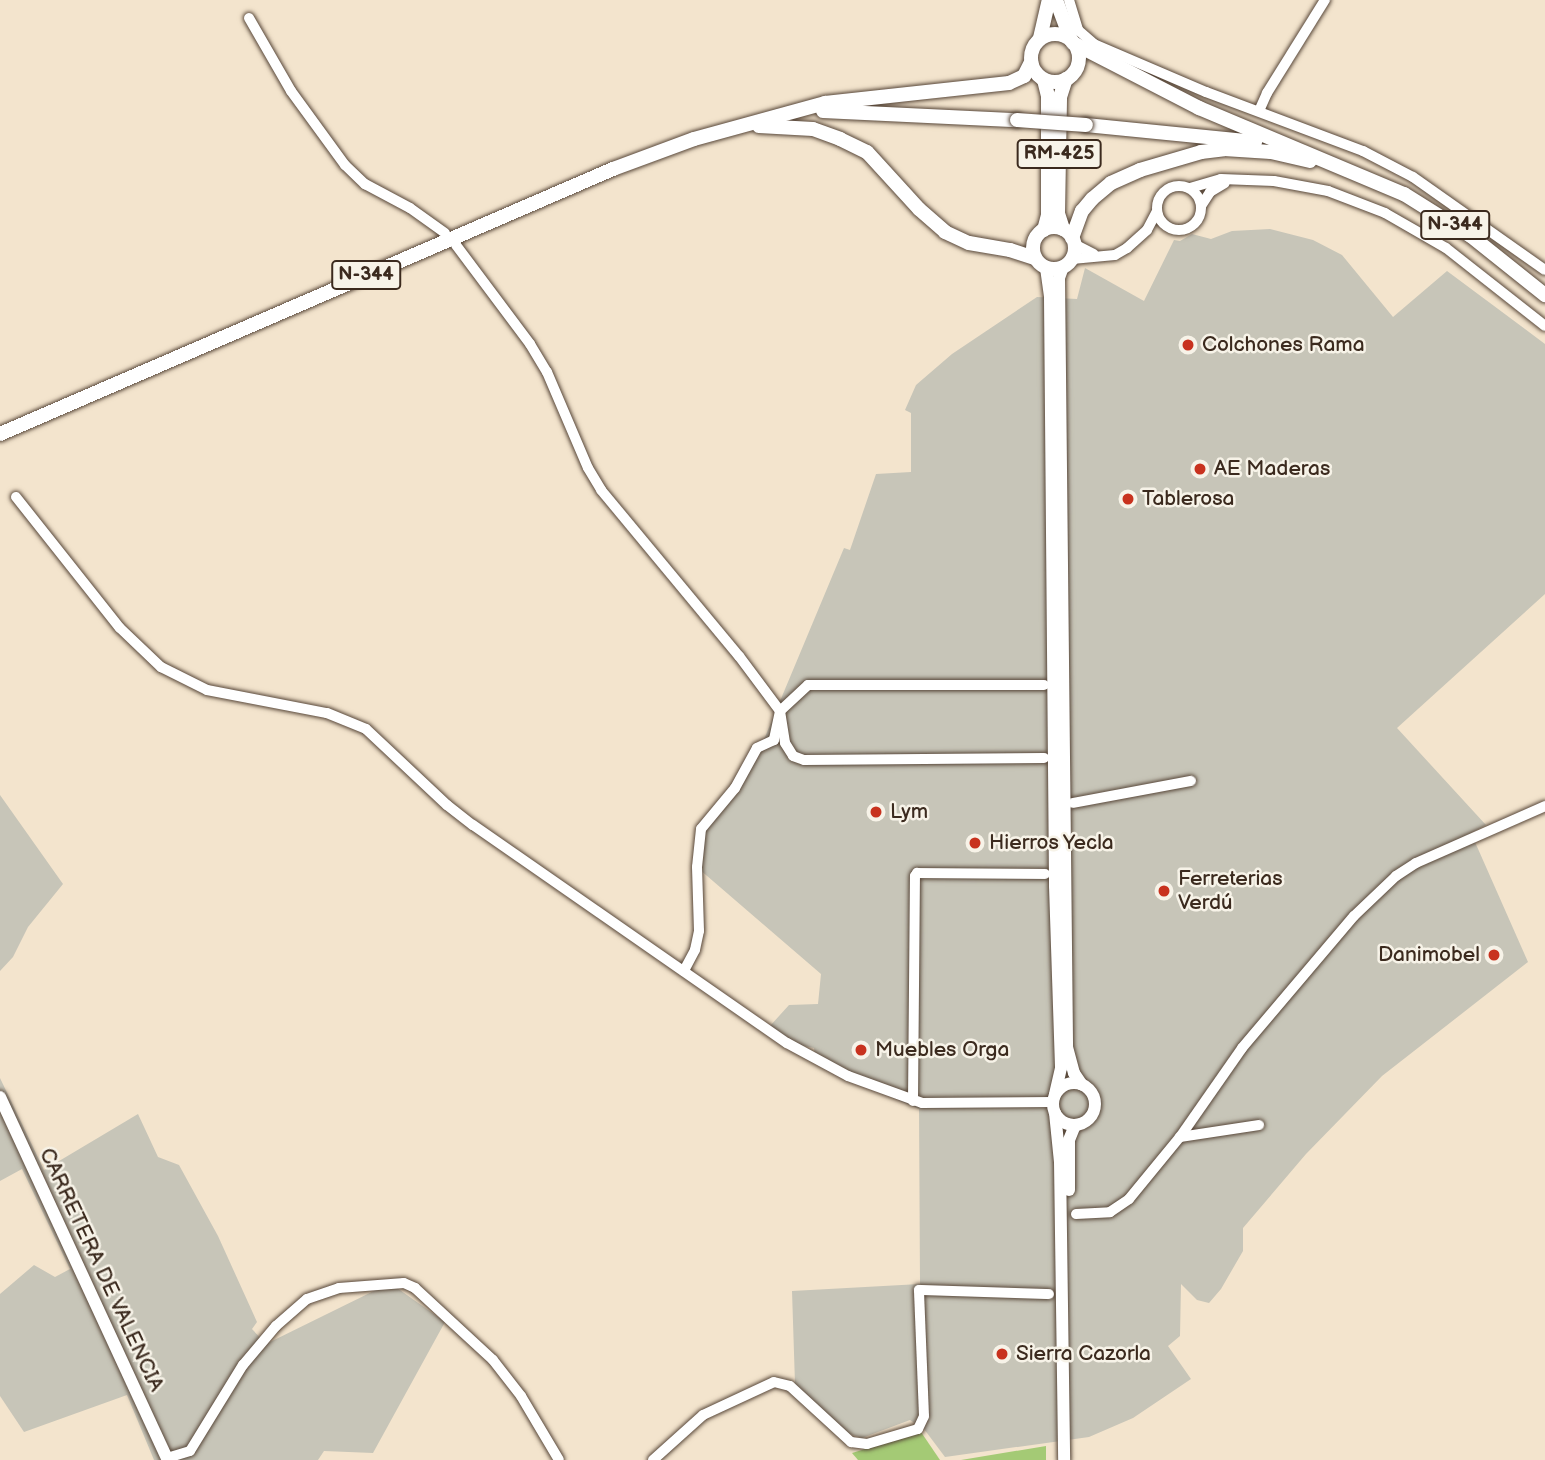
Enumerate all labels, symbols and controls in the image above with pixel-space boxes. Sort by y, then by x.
road number: RM-425 [1015,138,1103,170]
road number: N-344 [1420,210,1490,241]
road number: N-344 [331,260,401,290]
place label: Colchones Rama [1202,332,1365,358]
marker: Colchones Rama [1180,337,1196,353]
place label: AE Maderas [1214,456,1330,482]
marker: AE Maderas [1192,461,1208,477]
place label: Tablerosa [1142,486,1234,512]
marker: Tablerosa [1120,491,1136,507]
place label: Lym [890,799,928,825]
marker: Lym [868,804,884,820]
place label: Hierros Yecla [989,830,1115,856]
marker: Hierros Yecla [967,835,983,851]
place label: Ferreterias Verdú [1178,866,1283,916]
marker: Ferreterias Verdú [1156,883,1172,899]
place label: Danimobel [1378,942,1480,968]
marker: Danimobel [1486,947,1502,963]
place label: Muebles Orga [875,1037,1009,1063]
marker: Muebles Orga [853,1042,869,1058]
street label: CARRETERA DE VALENCIA [33,1144,169,1396]
place label: Sierra Cazorla [1016,1341,1151,1367]
marker: Sierra Cazorla [994,1346,1010,1362]

